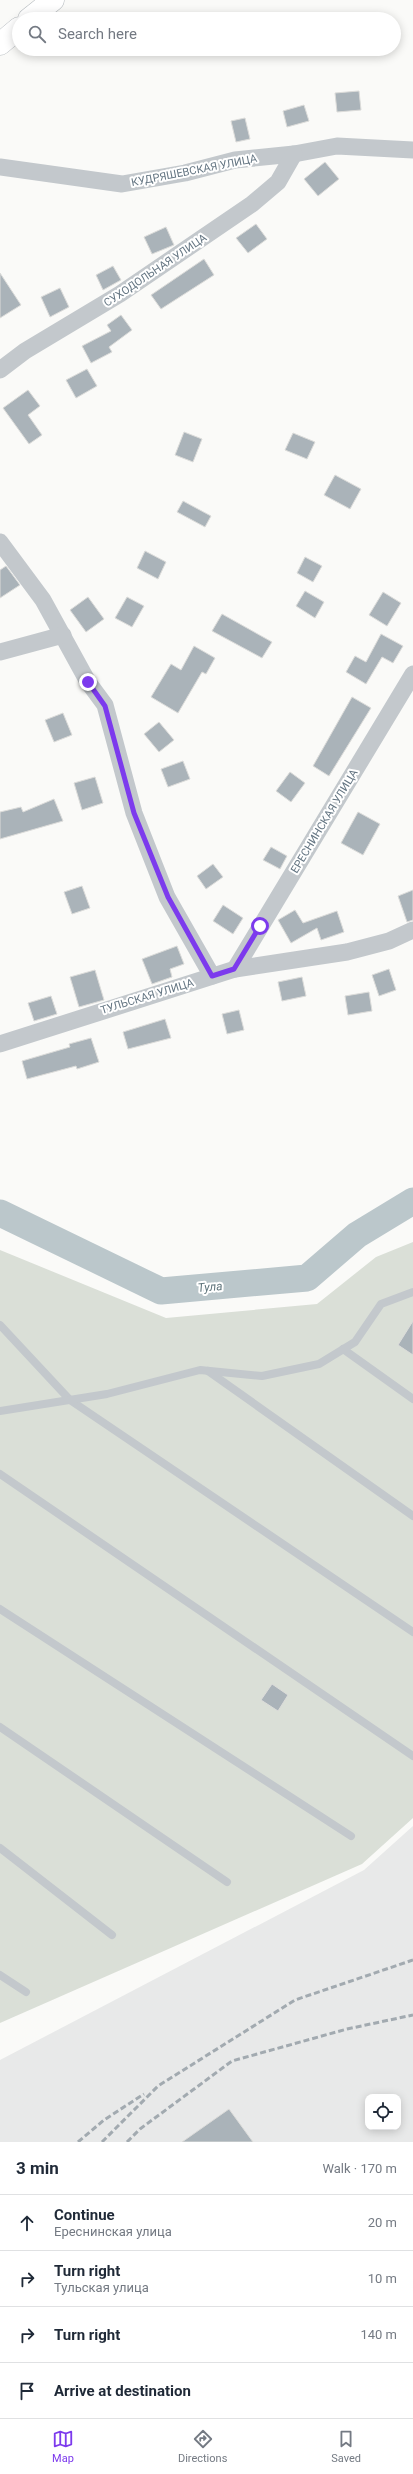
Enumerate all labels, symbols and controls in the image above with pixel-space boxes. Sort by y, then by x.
search box [12,12,401,56]
icon: search [26,23,48,45]
text: Search here [58,25,137,43]
street label: КУДРЯШЕВСКАЯ УЛИЦА [130,152,259,189]
street label: СУХОДОЛЬНАЯ УЛИЦА [102,231,210,310]
route end [79,673,97,691]
street label: ЕРЕСНИНСКАЯ УЛИЦА [288,766,361,876]
route start [251,917,269,935]
street label: ТУЛЬСКАЯ УЛИЦА [99,976,196,1017]
water label: Тула [197,1279,223,1295]
map controls [365,2094,401,2130]
button: locate [365,2094,401,2130]
text: 3 min [16,2158,59,2178]
text: Walk · 170 m [322,2161,397,2176]
text: Continue [54,2206,115,2224]
icon: ahead [16,2212,38,2234]
text: 20 m [368,2215,397,2230]
text: Ереснинская улица [54,2224,172,2239]
text: Turn right [54,2262,120,2280]
icon: right [16,2268,38,2290]
text: 10 m [368,2271,397,2286]
text: Тульская улица [54,2280,149,2295]
icon: right [16,2324,38,2346]
text: Turn right [54,2326,120,2344]
text: 140 m [360,2327,397,2342]
icon: arrive [16,2380,38,2402]
text: Arrive at destination [54,2382,191,2400]
tab: Map [52,2428,74,2465]
tab: Directions [178,2428,227,2465]
tab: Saved [331,2428,361,2465]

